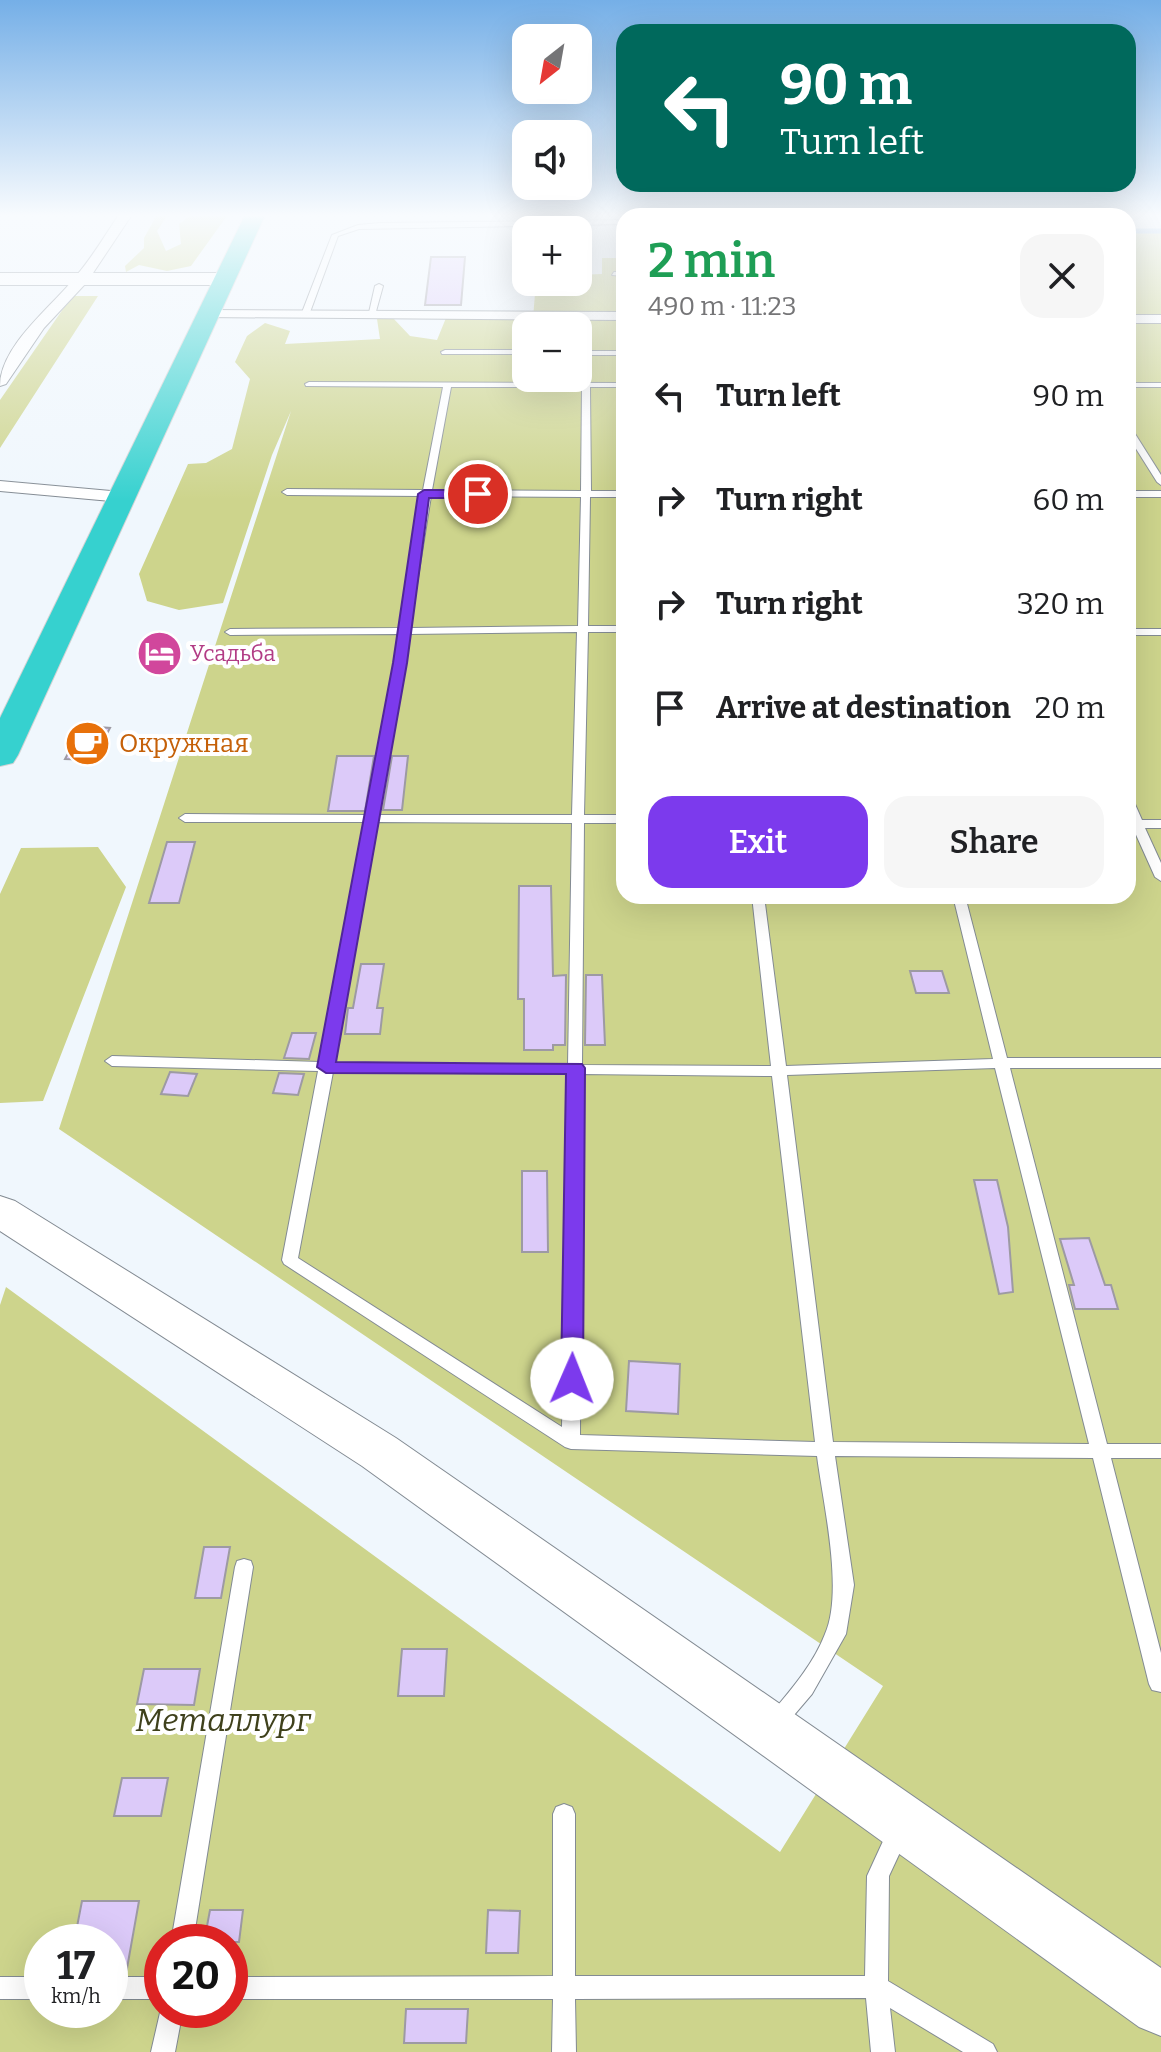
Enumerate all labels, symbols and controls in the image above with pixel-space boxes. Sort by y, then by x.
north arrow [512,24,592,104]
map controls [512,24,592,392]
text: 90 m [780,52,912,119]
icon: left [648,56,752,160]
button: sound [512,120,592,200]
text: Turn left [780,120,924,164]
button: + [512,216,592,296]
text: 2 min [648,232,775,290]
button: close [1020,234,1104,318]
text: 490 m · 11:23 [648,291,797,322]
button: − [512,312,592,392]
icon: left [648,374,692,418]
text: Turn left [716,378,841,414]
text: 90 m [1033,378,1104,414]
pin [444,460,512,528]
icon: arrive [456,472,500,516]
icon: right [648,478,692,522]
text: Turn right [716,482,863,518]
text: 60 m [1033,482,1104,518]
icon: right [648,582,692,626]
text: Turn right [716,586,863,622]
text: 320 m [1017,586,1104,622]
hotel icon: Усадьба [135,629,183,677]
place label: Усадьба [190,640,276,667]
icon: arrive [648,686,692,730]
text: Arrive at destination [716,690,1011,726]
text: 20 m [1035,690,1105,726]
cafe icon: Окружная [64,719,112,767]
place label: Окружная [119,728,249,759]
button: Exit [648,796,868,888]
button: Share [884,796,1104,888]
position arrow [530,1337,614,1421]
park label: Металлург [135,1701,312,1739]
speed limit sign: 20 [144,1924,248,2028]
text: 17 [57,1942,95,1990]
text: km/h [51,1984,101,2008]

